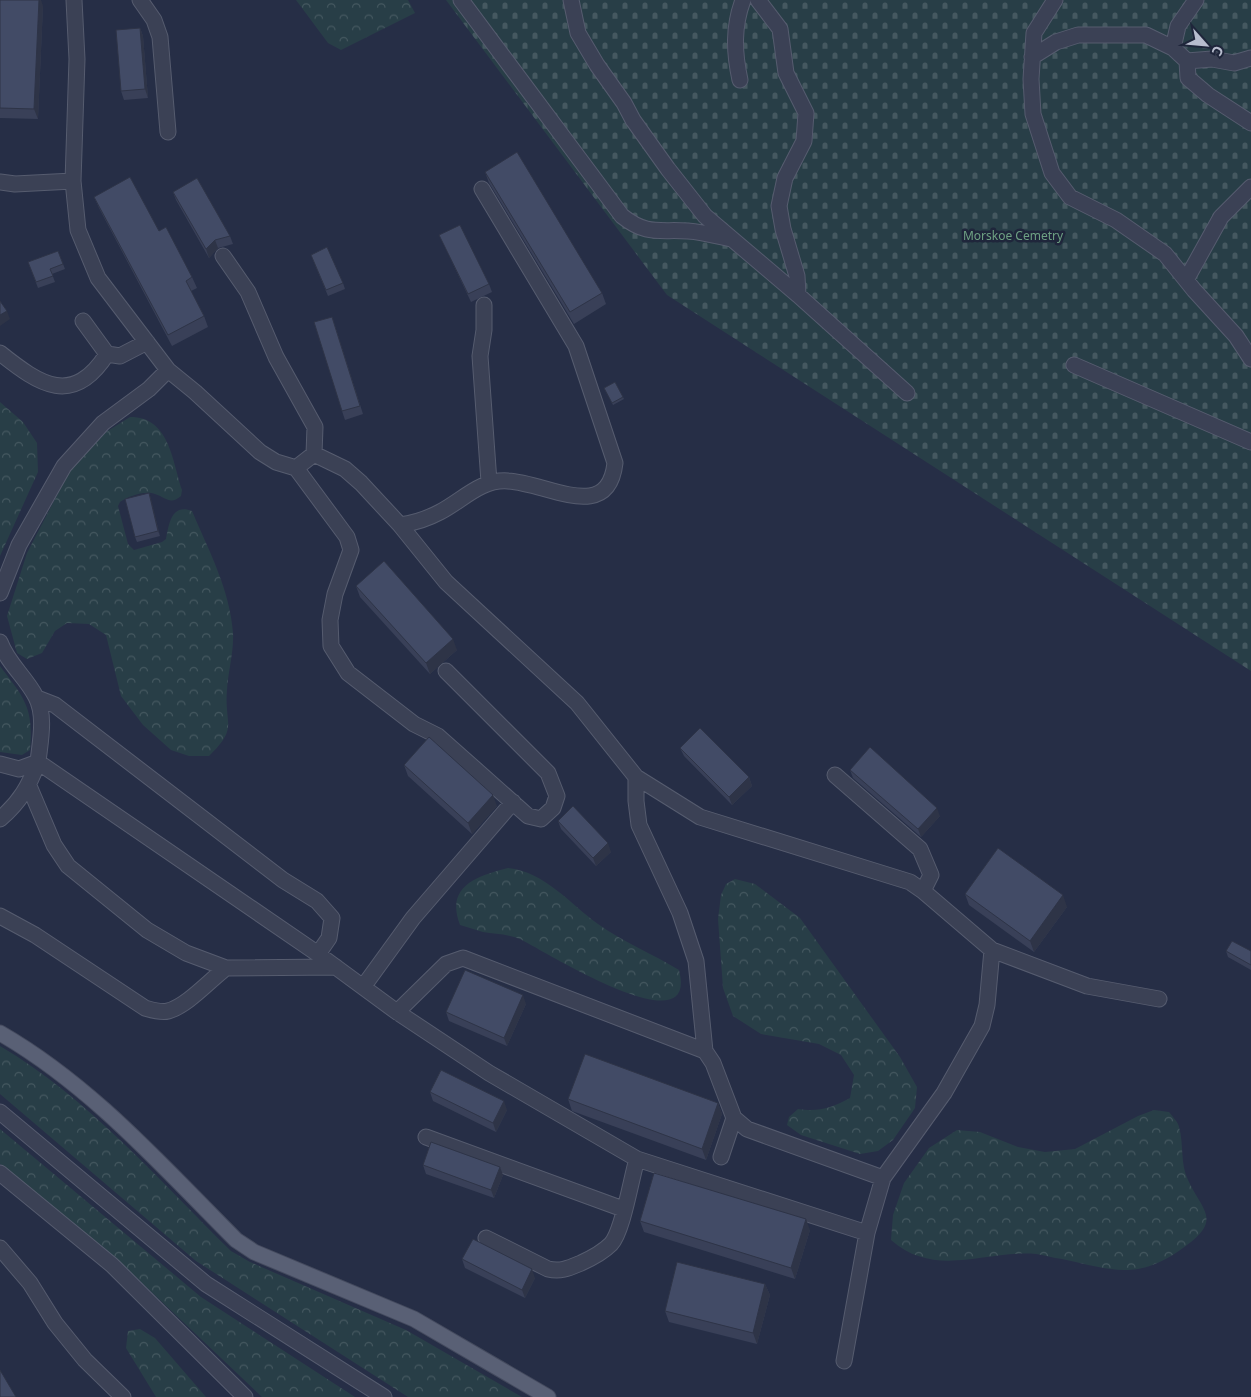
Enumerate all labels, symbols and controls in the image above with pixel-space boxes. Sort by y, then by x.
north arrow [1181,20,1231,70]
text: С [1208,43,1229,59]
park label: Morskoe Cemetry [963,227,1064,244]

